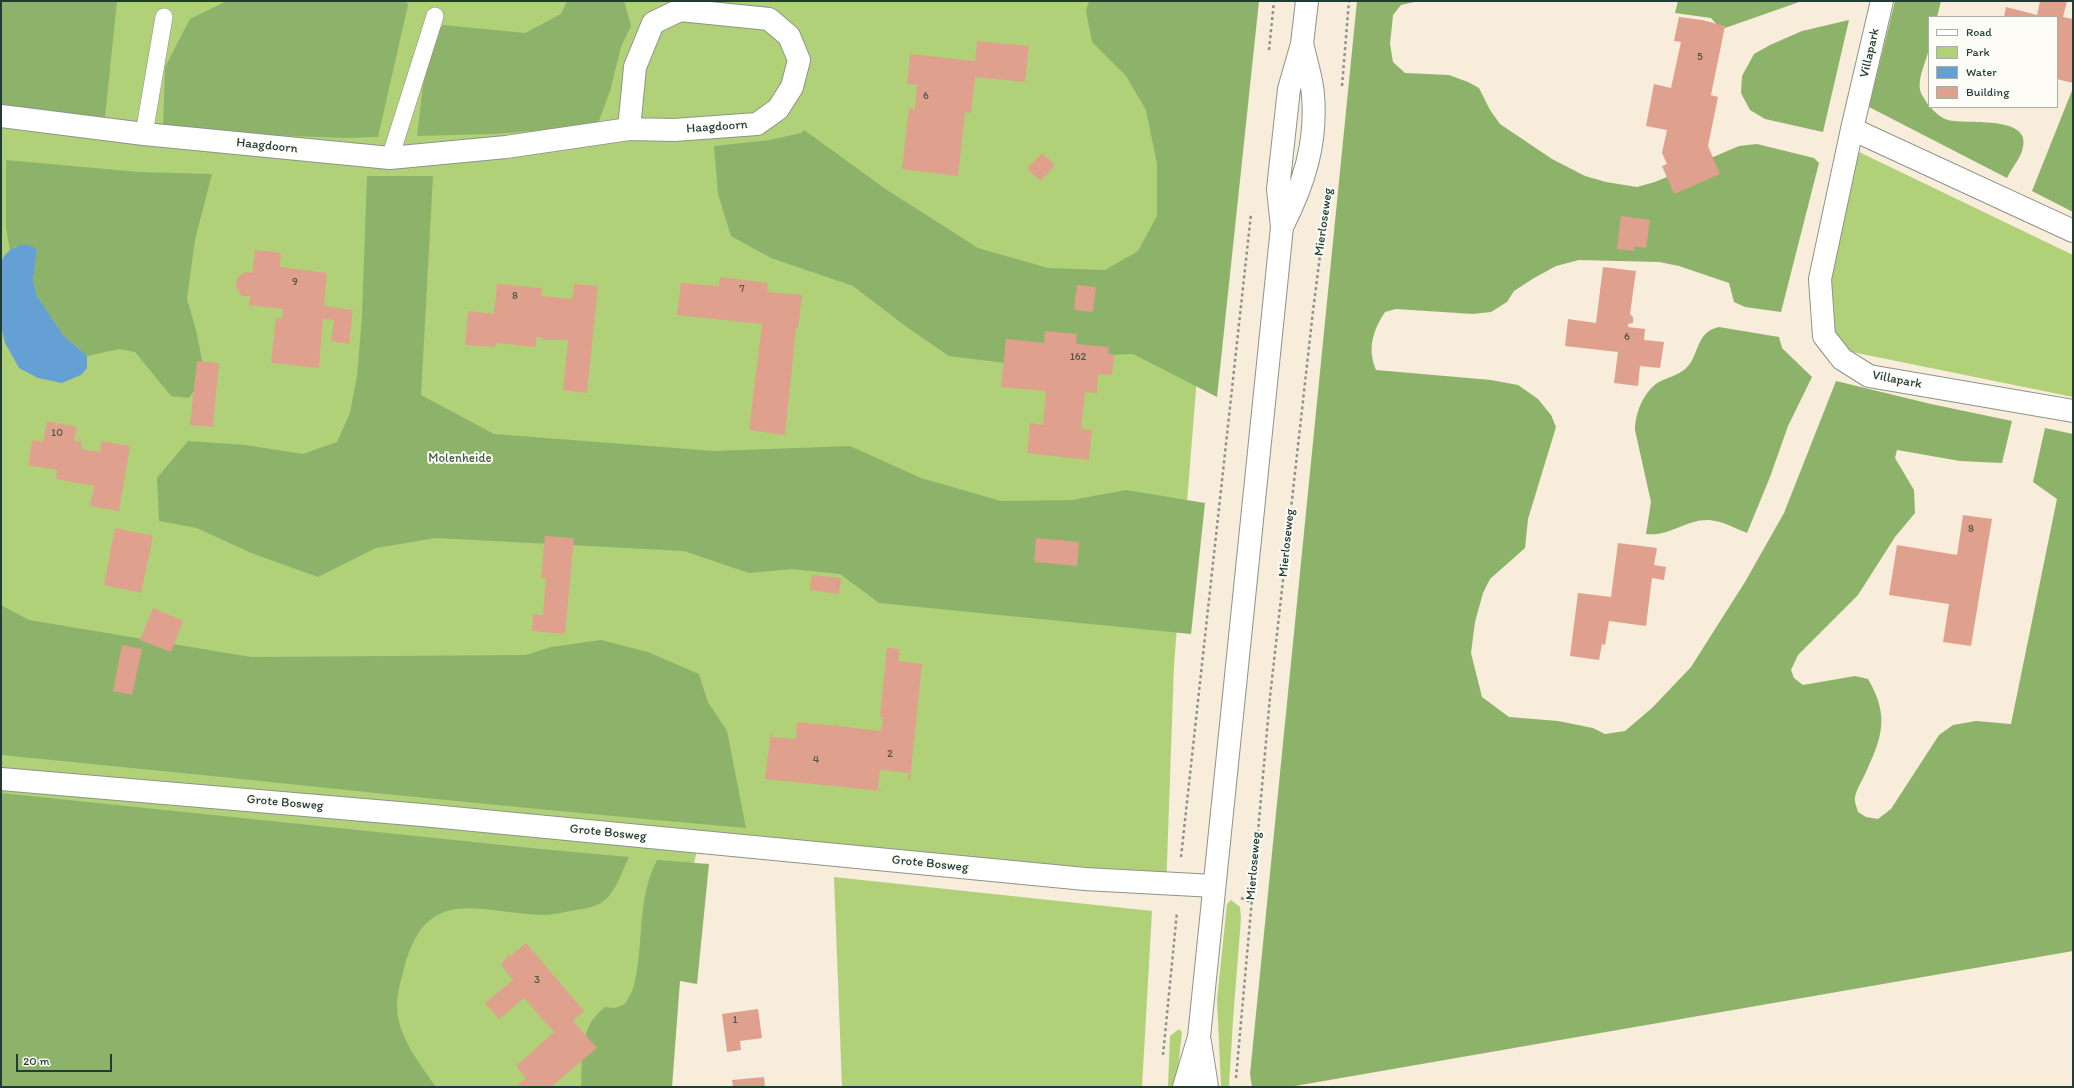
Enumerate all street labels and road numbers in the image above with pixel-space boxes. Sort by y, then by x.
street label: Villapark [1857,27,1883,79]
street label: Haagdoorn [686,117,748,137]
street label: Haagdoorn [236,135,298,157]
street label: Mierloseweg [1311,187,1337,257]
street label: Villapark [1871,368,1923,392]
street label: Mierloseweg [1276,508,1298,578]
street label: Grote Bosweg [246,792,324,814]
street label: Grote Bosweg [569,821,647,845]
street label: Mierloseweg [1243,831,1265,901]
street label: Grote Bosweg [891,852,969,876]

